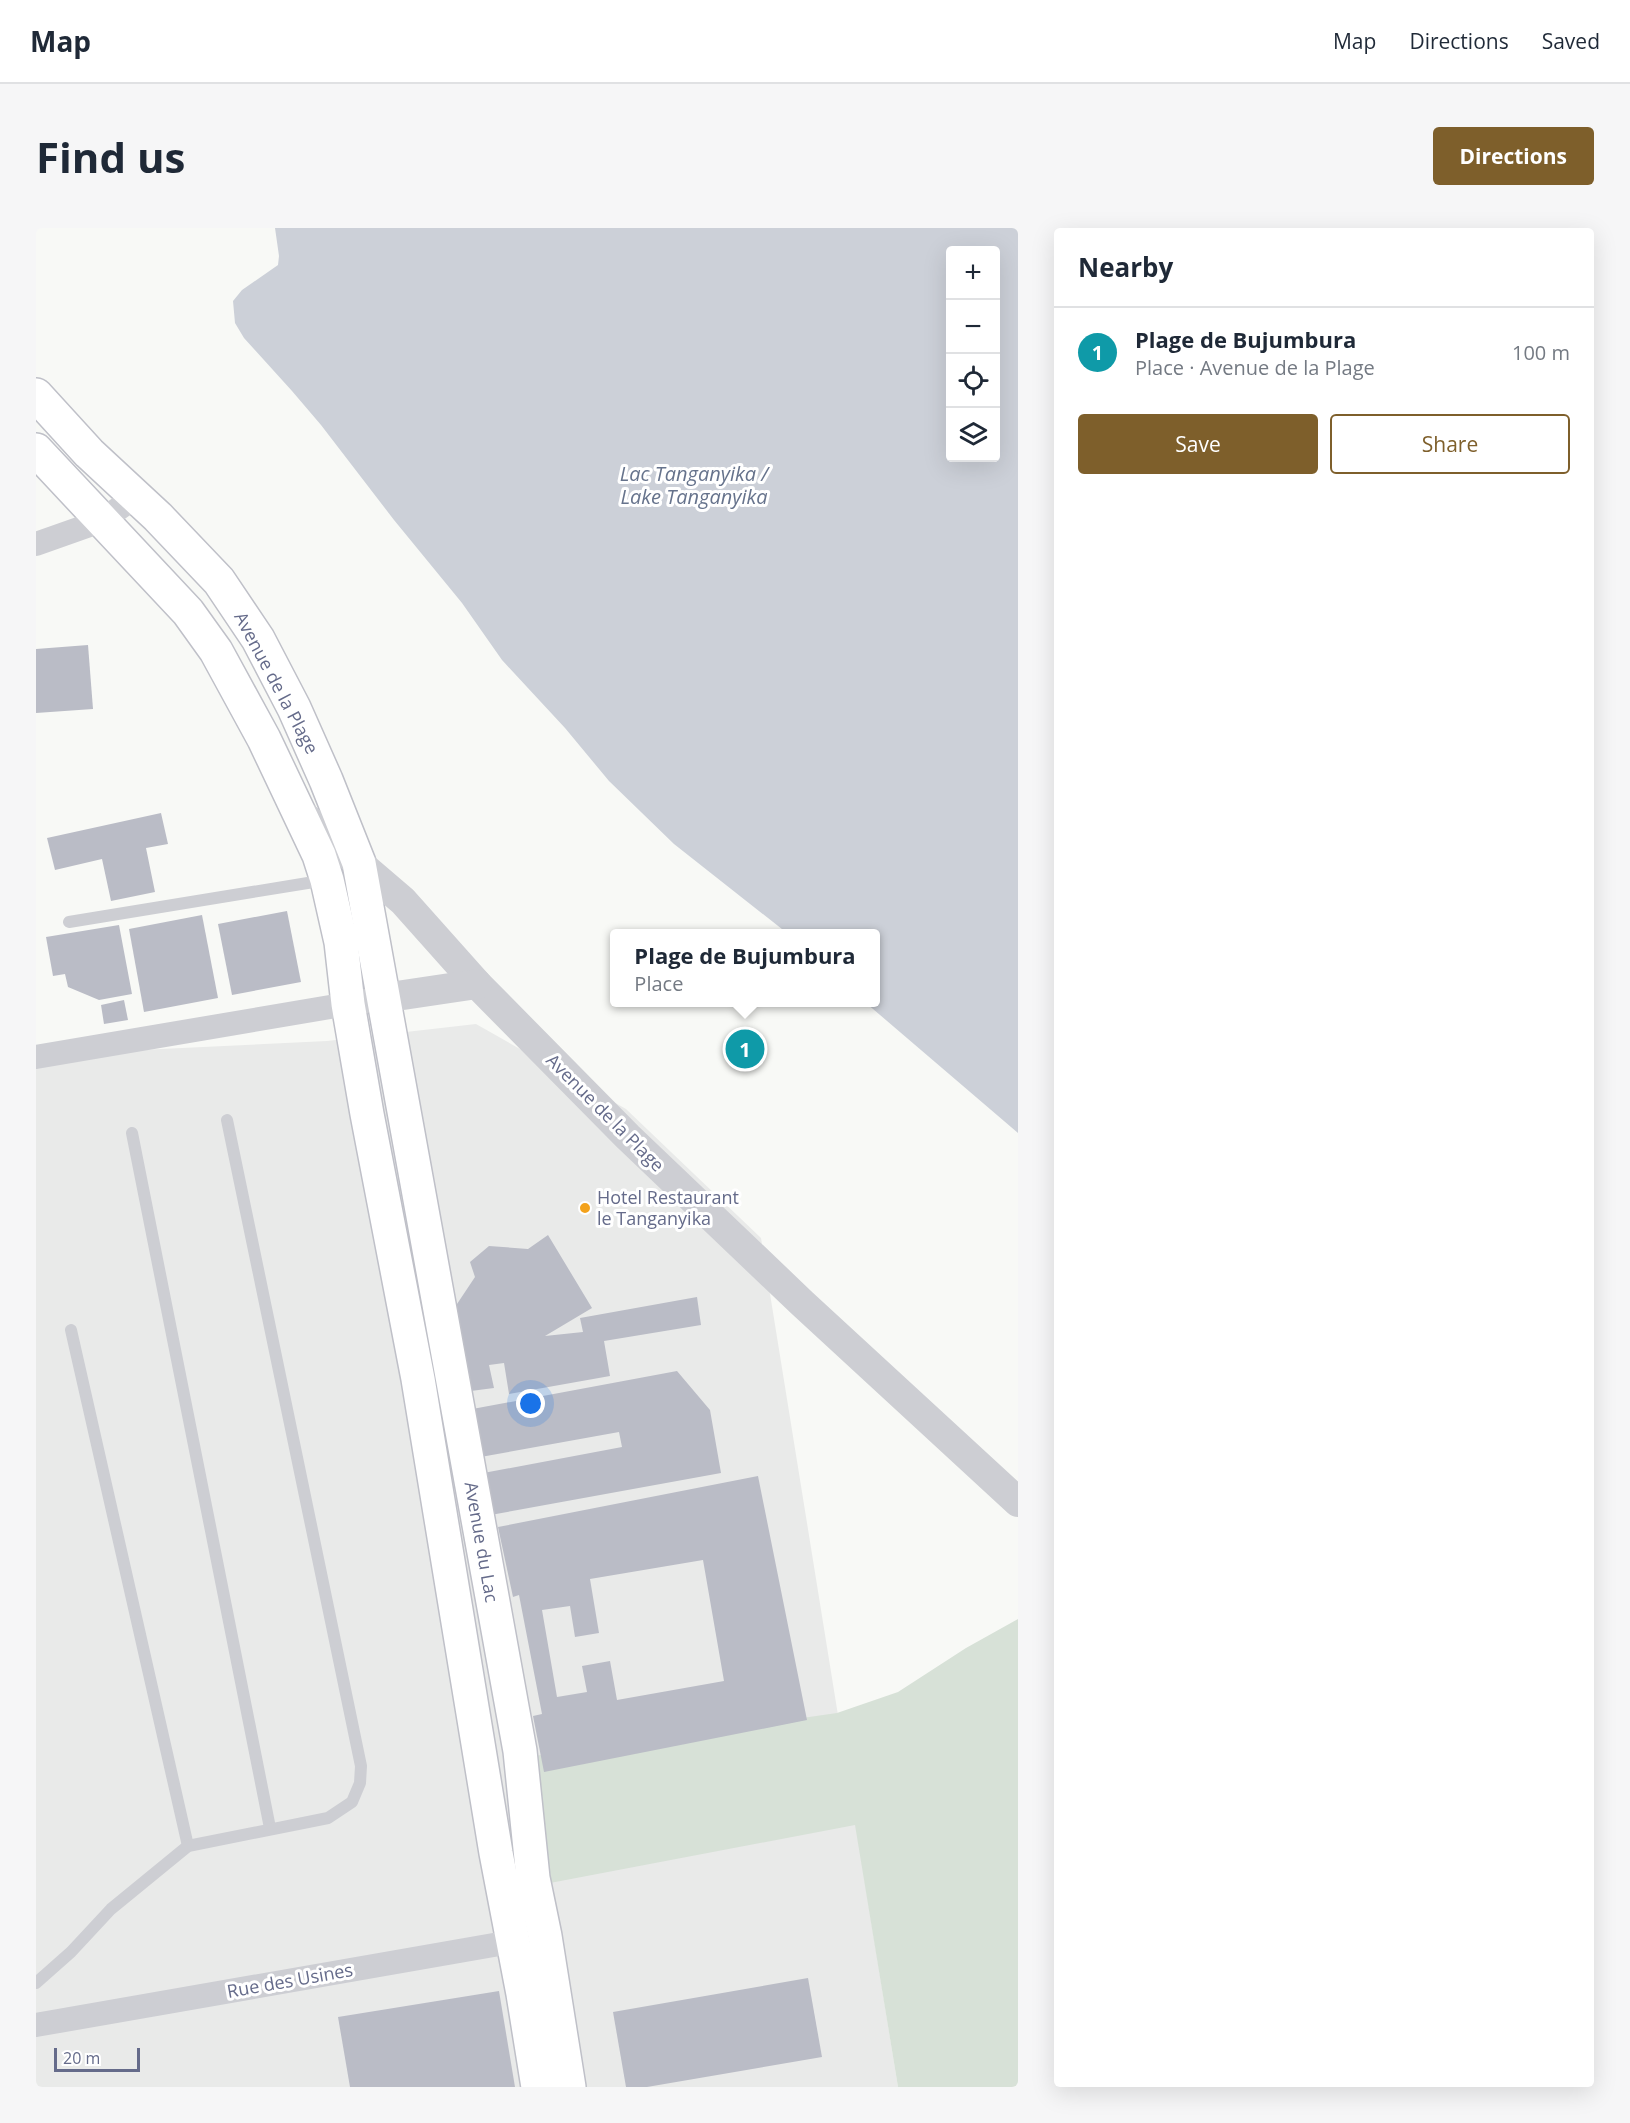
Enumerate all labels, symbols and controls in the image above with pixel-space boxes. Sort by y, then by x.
text: Map [30,22,91,60]
text: Map [1333,27,1376,55]
text: Directions [1409,27,1509,55]
text: Saved [1542,27,1600,55]
button: Directions [1433,127,1594,185]
text: Find us [36,128,185,185]
map controls [946,246,1000,462]
button: + [946,246,1000,300]
text: Nearby [1078,249,1173,285]
button: − [946,300,1000,354]
text: Plage de Bujumbura [1135,324,1356,354]
text: 1 [1092,339,1103,366]
text: 100 m [1512,339,1570,366]
button: locate [946,354,1000,408]
text: Place · Avenue de la Plage [1135,354,1375,381]
button: layers [946,408,1000,462]
button: Save [1078,414,1318,474]
button: Share [1330,414,1570,474]
water label: Lac Tanganyika / Lake Tanganyika [620,460,770,510]
street label: Avenue de la Plage [229,607,324,758]
popup [610,929,880,1007]
text: Plage de Bujumbura [634,940,856,970]
text: Place [634,970,683,997]
pin: 1 [726,1026,764,1072]
street label: Avenue de la Plage [541,1048,670,1177]
place label: Hotel Restaurant le Tanganyika [597,1185,739,1230]
marker: Hotel Restaurant le Tanganyika [578,1201,592,1215]
your location [516,1389,545,1418]
street label: Avenue du Lac [460,1480,504,1604]
street label: Rue des Usines [225,1957,355,2003]
scale bar [54,2045,140,2072]
text: 20 m [63,2047,100,2069]

